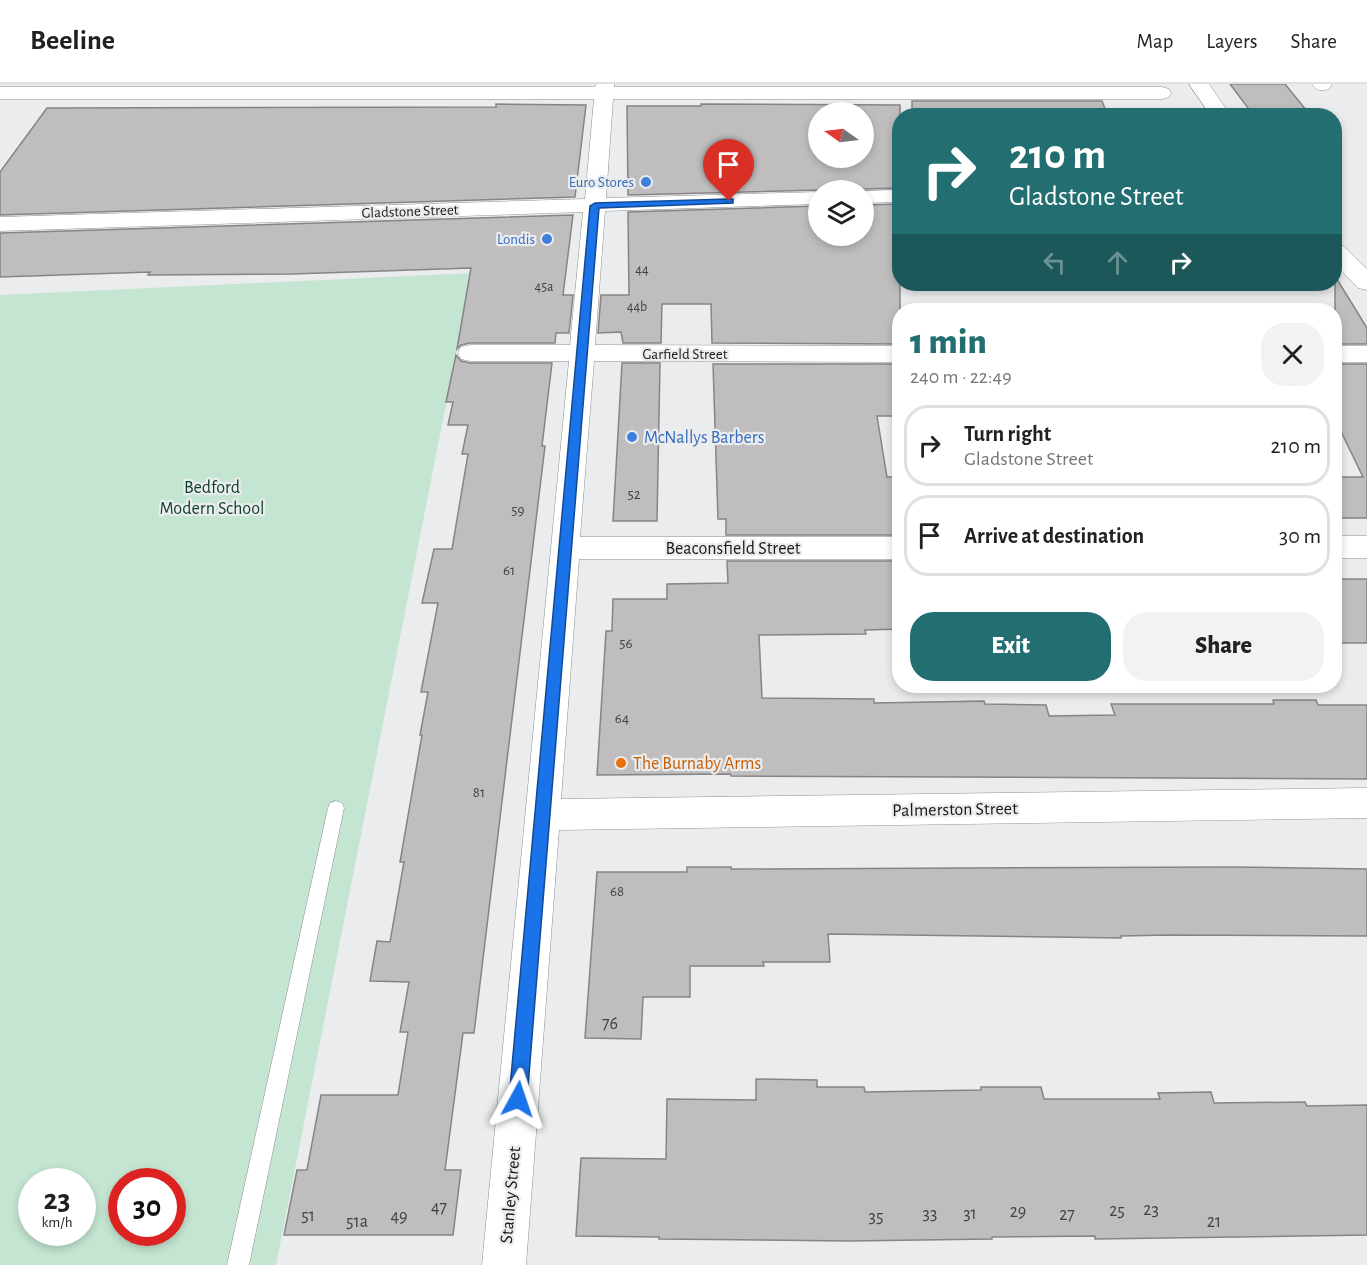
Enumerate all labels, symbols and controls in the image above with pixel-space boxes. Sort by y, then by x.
text: Beeline [30,27,115,55]
text: Map [1137,31,1173,52]
text: Layers [1206,31,1257,52]
text: Share [1290,31,1337,52]
north arrow [808,102,874,168]
map controls [808,102,874,246]
icon: right [910,132,988,210]
text: 210 m [1009,134,1106,176]
pin [703,139,754,201]
icon: arrive [712,148,745,181]
place label: Euro Stores [569,175,634,190]
marker: Euro Stores [639,175,653,189]
button: layers [808,180,874,246]
text: Gladstone Street [1009,183,1184,210]
street label: Gladstone Street [361,202,459,221]
place label: Londis [497,232,535,247]
marker: Londis [540,232,554,246]
icon: left [1038,246,1071,279]
icon: ahead [1101,246,1134,279]
icon: right [1164,246,1197,279]
house number: 44 [635,263,649,277]
house number: 45a [534,280,554,294]
house number: 44b [627,300,647,314]
button: close [1261,323,1324,386]
text: 1 min [910,324,987,360]
street label: Garfield Street [643,347,728,362]
text: 240 m · 22:49 [910,367,1012,387]
text: Turn right [964,423,1051,445]
place label: McNallys Barbers [644,429,764,447]
icon: right [913,429,946,462]
marker: McNallys Barbers [625,430,639,444]
text: 210 m [1271,435,1321,457]
text: Gladstone Street [964,449,1093,469]
park label: Bedford Modern School [160,479,264,518]
house number: 52 [627,487,641,502]
house number: 59 [511,503,525,518]
icon: arrive [913,519,946,552]
text: Arrive at destination [964,525,1144,547]
text: 30 m [1279,525,1321,547]
street label: Beaconsfield Street [665,540,801,558]
house number: 61 [503,563,515,578]
button: Exit [910,612,1111,681]
button: Share [1123,612,1324,681]
house number: 56 [619,636,633,651]
house number: 64 [615,711,629,726]
place label: The Burnaby Arms [633,755,761,773]
marker: The Burnaby Arms [614,756,628,770]
house number: 81 [473,785,485,800]
street label: Palmerston Street [892,800,1018,820]
house number: 68 [610,884,624,899]
house number: 76 [602,1015,618,1033]
position arrow [486,1067,550,1131]
street label: Stanley Street [498,1146,524,1244]
speed limit sign: 30 [108,1168,186,1246]
text: 23 [43,1185,71,1215]
house number: 47 [431,1199,447,1217]
house number: 23 [1143,1201,1159,1219]
house number: 25 [1109,1202,1125,1220]
house number: 29 [1010,1203,1026,1221]
house number: 33 [923,1205,937,1223]
house number: 31 [963,1205,977,1223]
house number: 27 [1059,1206,1075,1224]
house number: 51 [301,1207,315,1225]
house number: 49 [390,1208,408,1226]
house number: 35 [869,1208,883,1226]
house number: 51a [346,1213,368,1231]
house number: 21 [1207,1213,1221,1231]
text: km/h [42,1215,72,1230]

